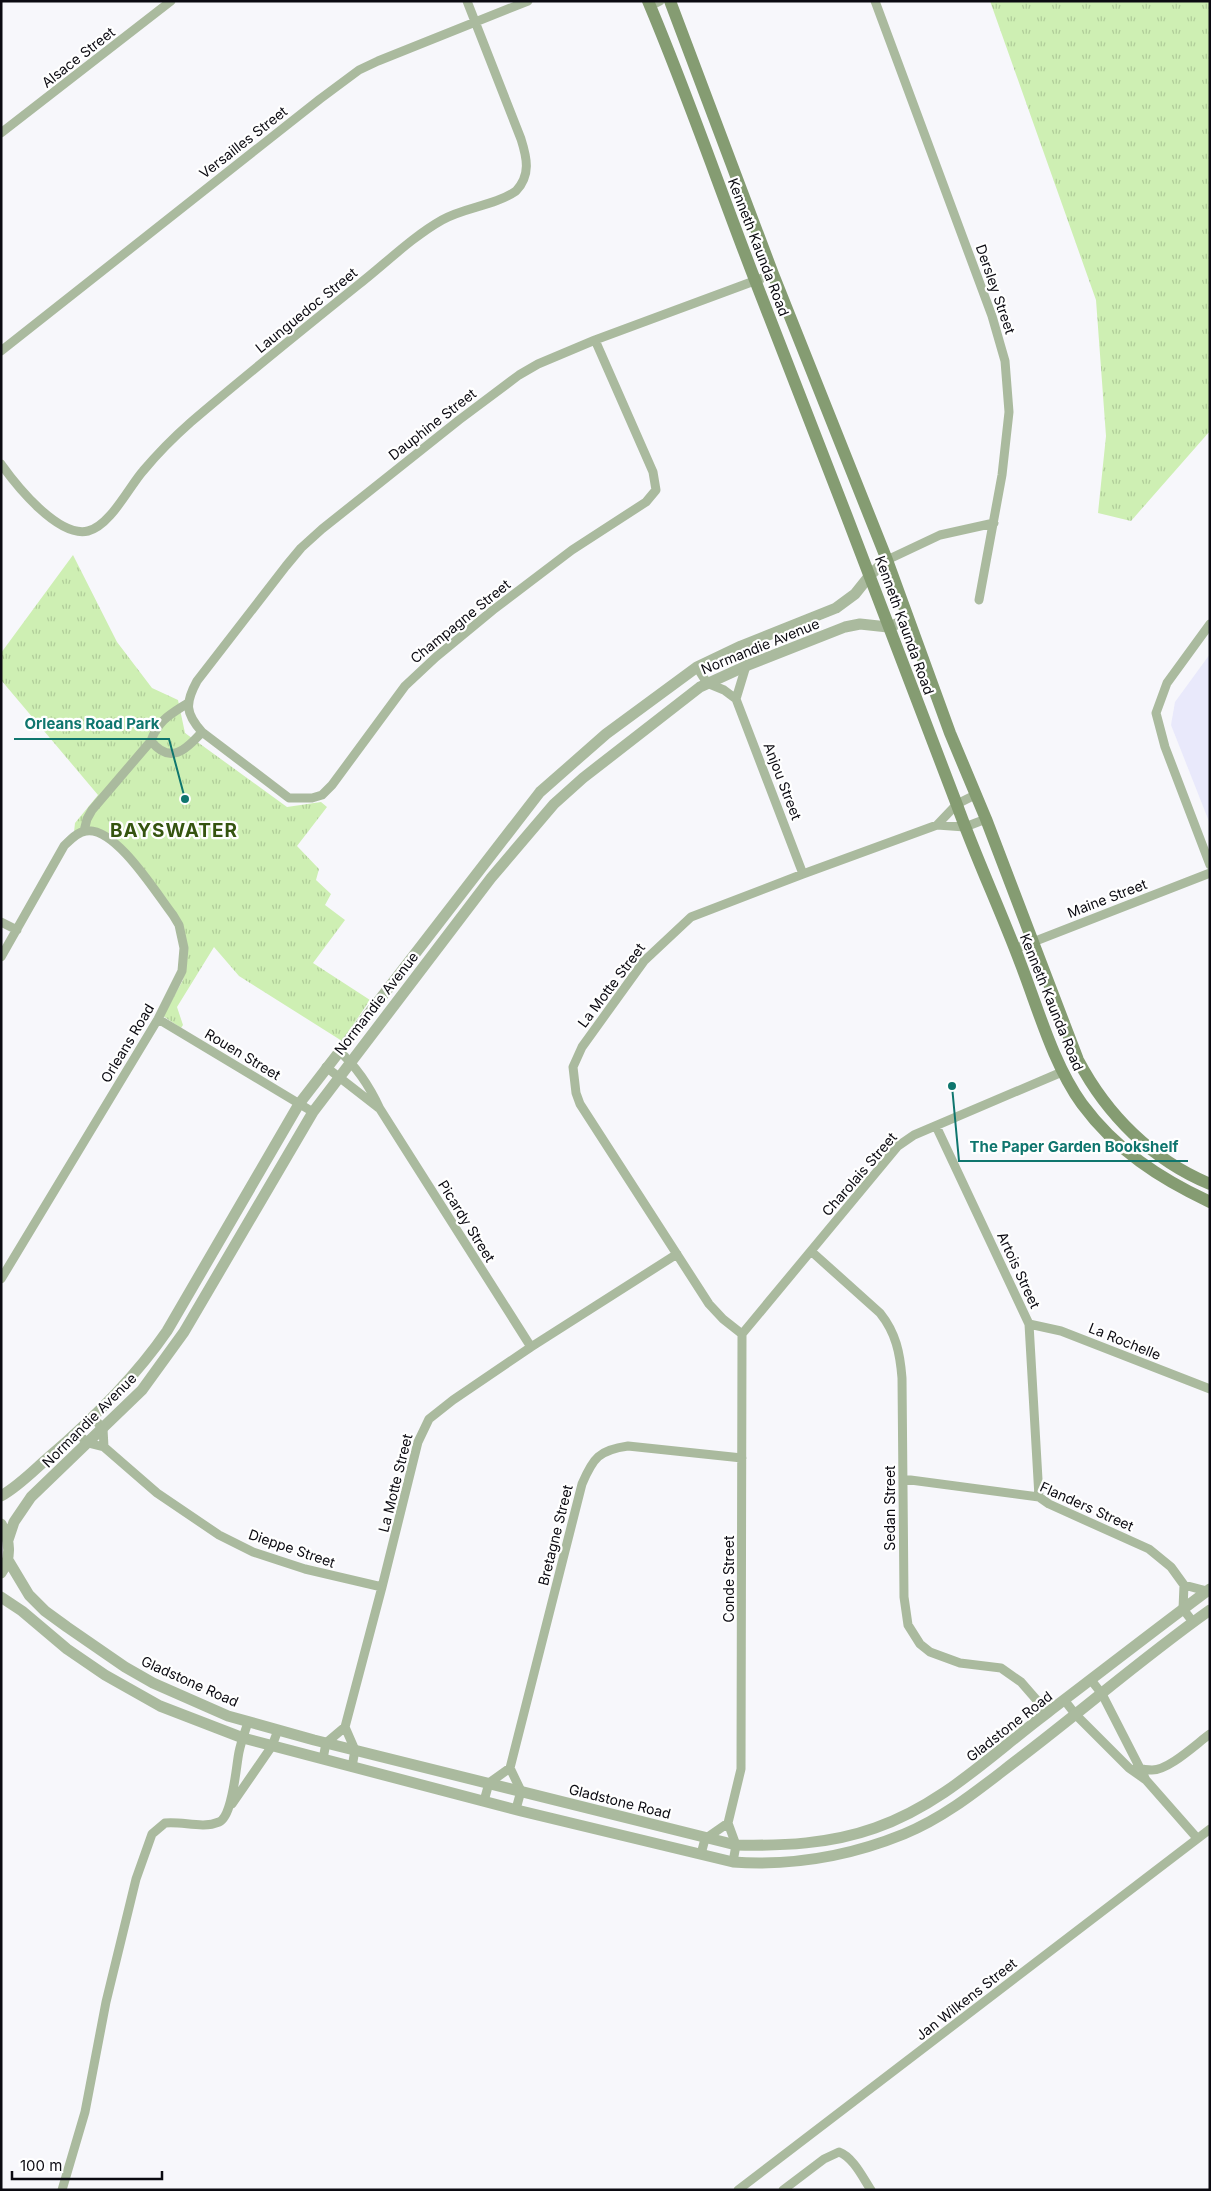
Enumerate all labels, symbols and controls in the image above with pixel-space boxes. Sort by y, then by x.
street label: Alsace Street [38,23,118,91]
street label: Versailles Street [196,102,291,182]
street label: Kenneth Kaunda Road [725,176,793,318]
street label: Dersley Street [973,242,1019,336]
street label: Launguedoc Street [252,264,361,356]
street label: Dauphine Street [385,384,479,463]
street label: Kenneth Kaunda Road [872,553,938,697]
street label: Champagne Street [407,575,514,667]
street label: Normandie Avenue [698,615,822,677]
callout: Orleans Road Park [14,709,169,739]
text: Orleans Road Park [24,714,160,733]
street label: Anjou Street [760,740,806,822]
district label: BAYSWATER [110,819,238,842]
street label: Maine Street [1065,875,1150,921]
street label: Kenneth Kaunda Road [1017,931,1087,1073]
street label: La Motte Street [574,939,648,1030]
street label: Normandie Avenue [330,948,422,1058]
street label: Orleans Road [97,1000,157,1086]
street label: Rouen Street [202,1025,284,1083]
street label: Charolais Street [818,1128,900,1219]
callout: The Paper Garden Bookshelf [959,1131,1188,1161]
text: The Paper Garden Bookshelf [970,1137,1178,1156]
street label: Picardy Street [435,1177,499,1265]
street label: Artois Street [994,1229,1044,1311]
street label: La Rochelle [1086,1319,1164,1363]
street label: Normandie Avenue [38,1369,140,1471]
street label: La Motte Street [375,1432,416,1534]
street label: Sedan Street [881,1465,898,1551]
street label: Flanders Street [1038,1478,1137,1534]
street label: Bretagne Street [534,1482,576,1587]
street label: Dieppe Street [246,1525,338,1571]
street label: Conde Street [720,1535,737,1623]
street label: Gladstone Road [139,1652,241,1710]
street label: Gladstone Road [963,1687,1055,1765]
street label: Gladstone Road [567,1780,673,1822]
street label: Jan Wilkens Street [912,1954,1020,2044]
scale bar [12,2148,162,2180]
text: 100 m [20,2156,62,2175]

